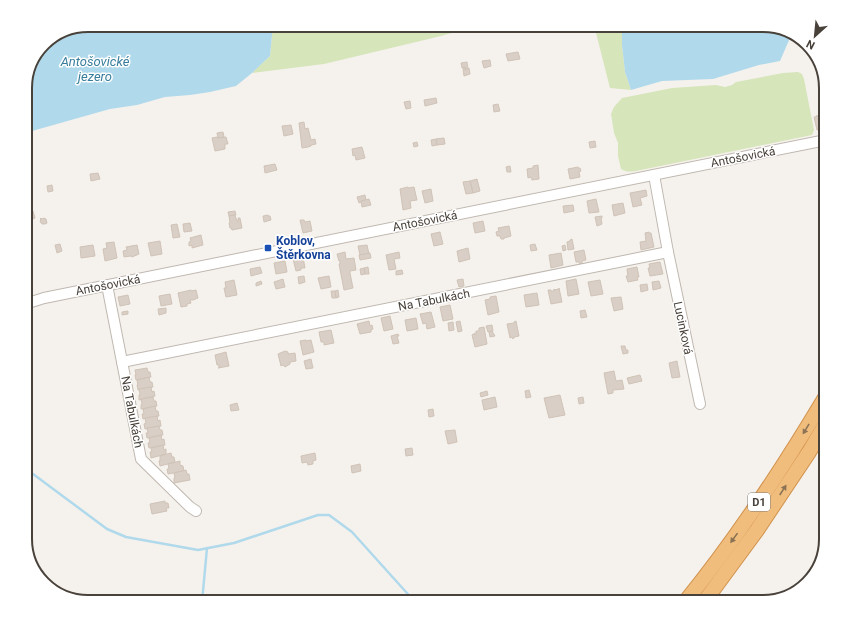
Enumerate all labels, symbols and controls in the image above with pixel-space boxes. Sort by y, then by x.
north arrow [795,16,835,56]
text: N [804,37,817,52]
water label: Antošovické jezero [60,54,130,84]
street label: Antošovická [709,144,777,170]
street label: Antošovická [391,208,459,234]
place label: Koblov, Štěrkovna [276,234,331,262]
marker: Koblov, Štěrkovna [263,243,273,253]
street label: Antošovická [74,272,142,298]
street label: Na Tabulkách [397,286,471,314]
street label: Lucinková [671,300,695,356]
street label: Na Tabulkách [118,375,146,449]
one-way arrow [802,423,809,435]
one-way arrow [780,485,787,496]
road number: D1 [748,493,770,511]
one-way arrow [730,532,738,543]

